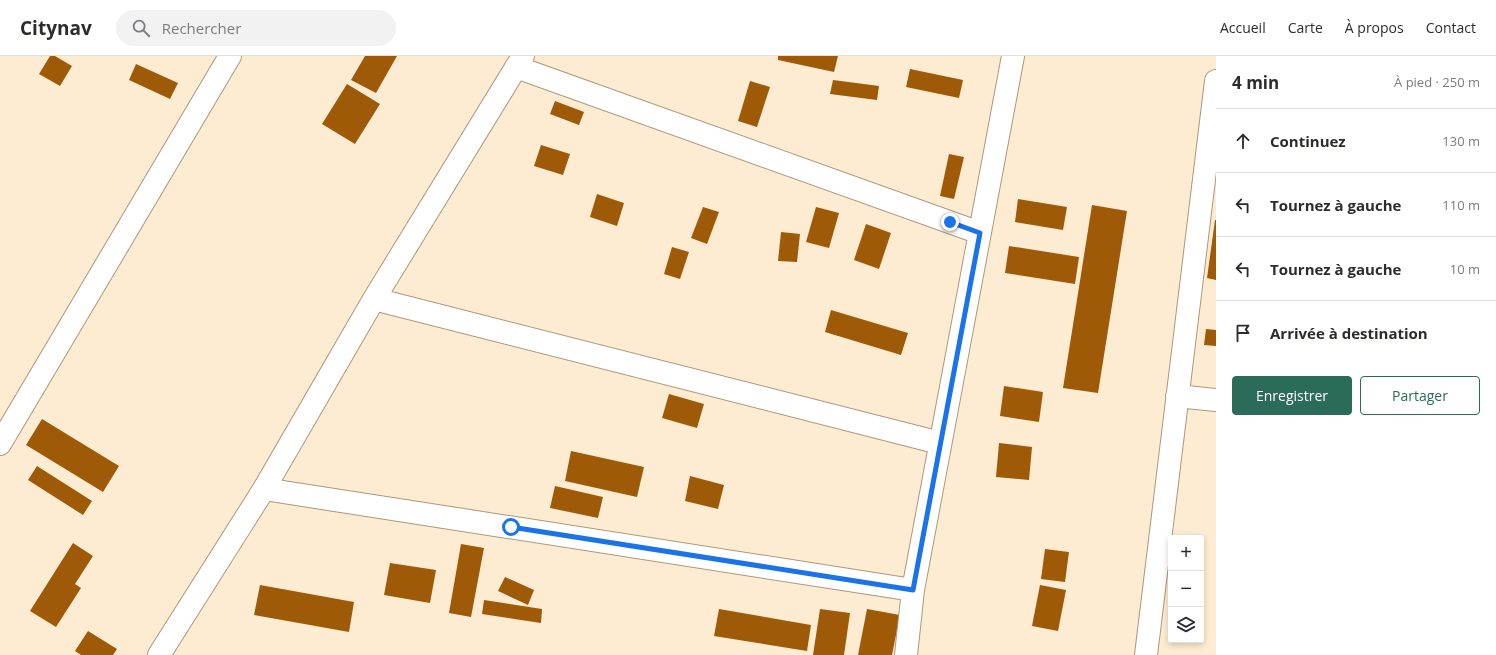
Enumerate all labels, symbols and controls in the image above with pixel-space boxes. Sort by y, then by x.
search box [116,10,396,46]
text: Citynav [20,15,92,41]
icon: search [130,17,152,39]
text: Rechercher [162,18,241,38]
text: Accueil [1220,18,1266,37]
text: Carte [1288,18,1323,37]
text: À propos [1345,18,1404,37]
text: Contact [1426,18,1476,37]
text: 4 min [1232,71,1279,94]
text: À pied · 250 m [1394,73,1480,91]
icon: ahead [1232,130,1254,152]
text: Continuez [1270,131,1346,151]
text: 130 m [1442,132,1480,150]
icon: left [1232,194,1254,216]
text: Tournez à gauche [1270,195,1401,215]
text: 110 m [1442,196,1480,214]
route end [941,213,959,231]
icon: left [1232,258,1254,280]
text: Tournez à gauche [1270,259,1401,279]
text: 10 m [1450,260,1480,278]
icon: arrive [1232,322,1254,344]
text: Arrivée à destination [1270,323,1428,343]
button: Enregistrer [1232,376,1352,415]
button: Partager [1360,376,1480,415]
route start [502,518,520,536]
map controls [1168,535,1204,643]
button: + [1168,535,1204,571]
button: − [1168,571,1204,607]
button: layers [1168,607,1204,643]

